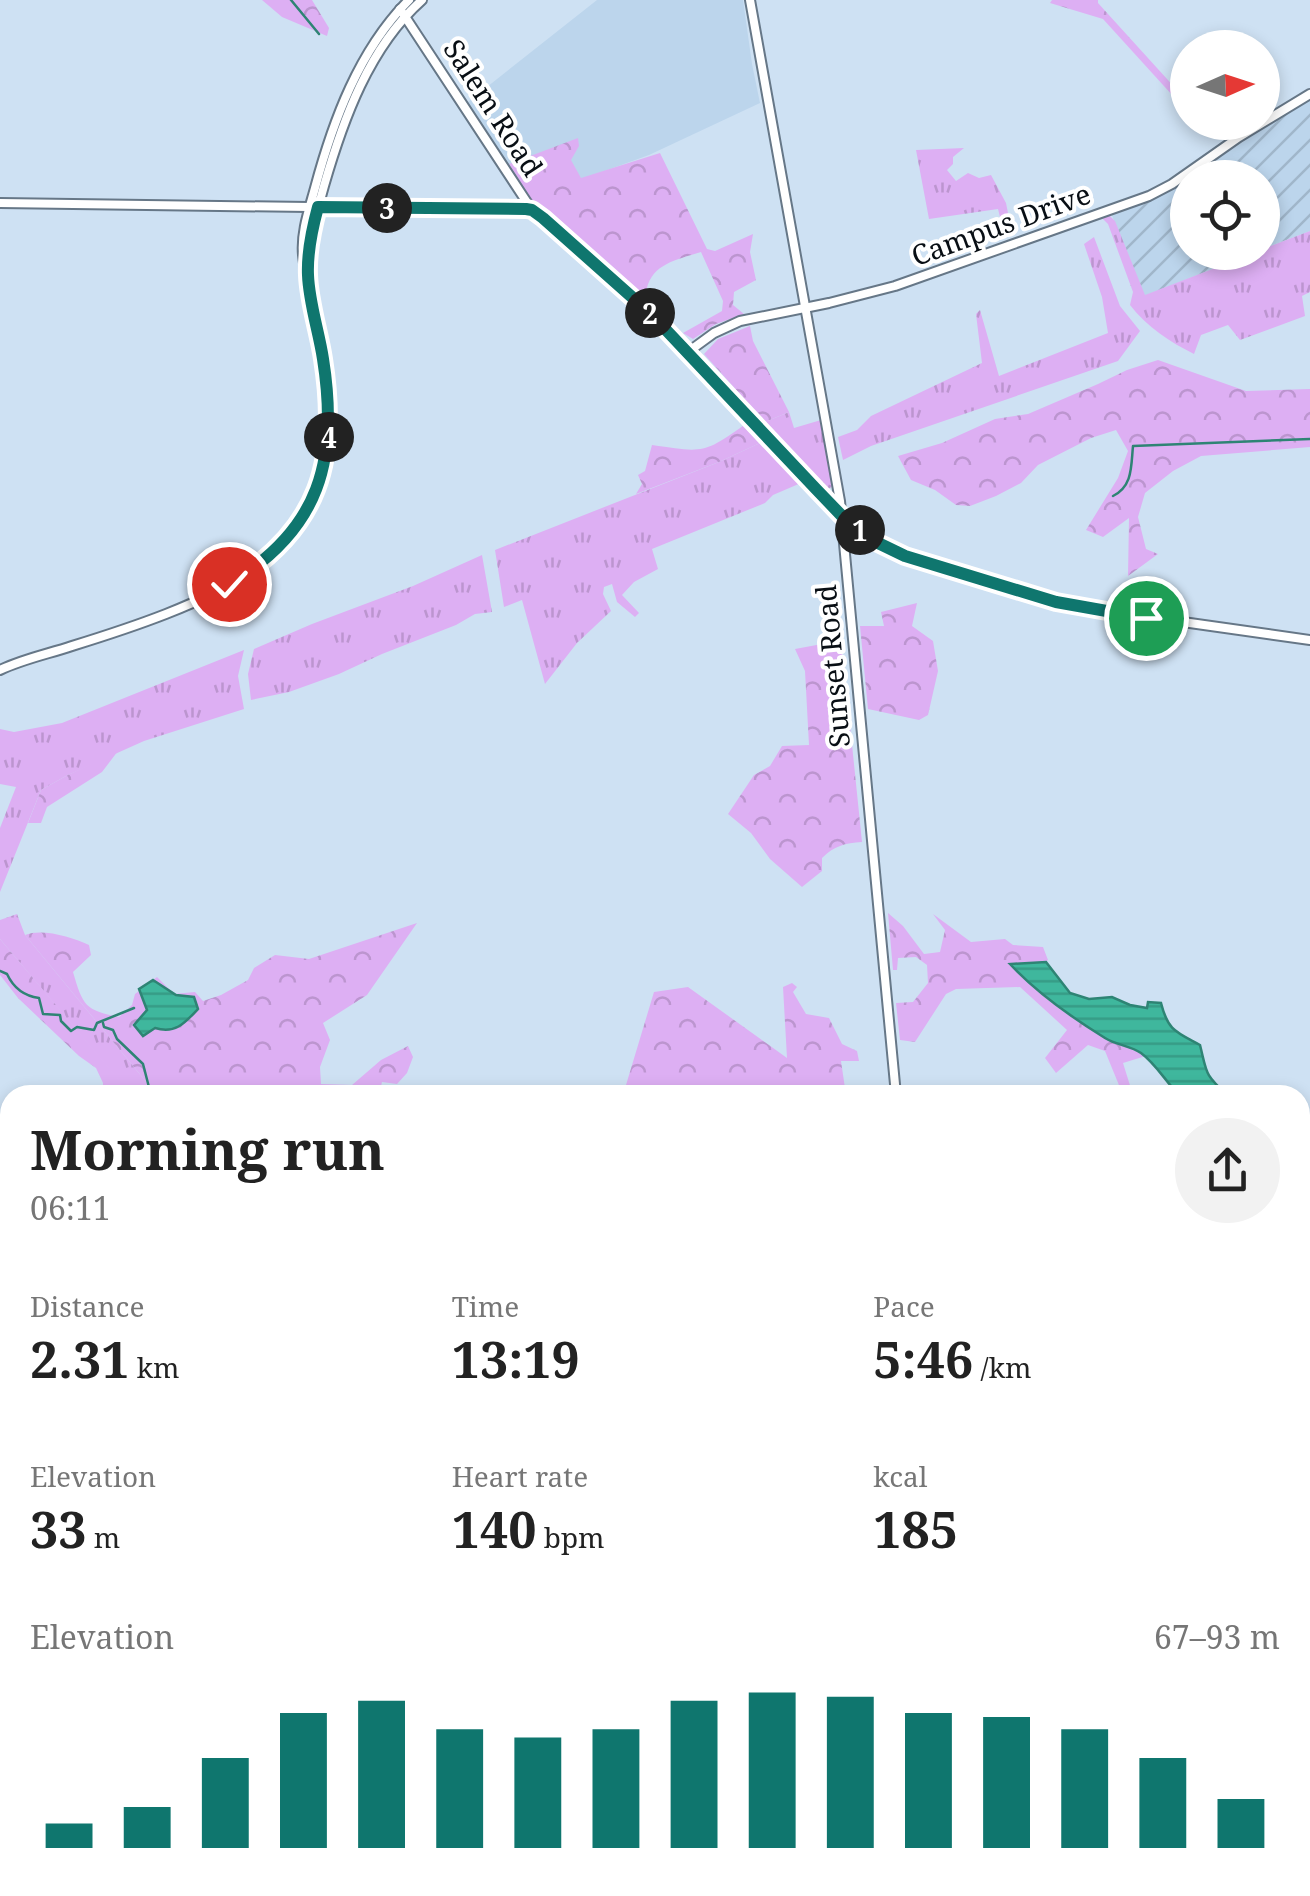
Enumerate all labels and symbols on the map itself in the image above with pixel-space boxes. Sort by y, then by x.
north arrow [1170,30,1280,140]
street label: Salem Road [435,32,552,183]
street label: Campus Drive [906,174,1095,274]
pin: 3 [362,183,412,233]
pin: 2 [625,288,675,338]
pin: 4 [304,412,354,462]
pin: 1 [835,505,885,555]
pin [187,542,272,627]
pin [1104,576,1189,661]
street label: Sunset Road [806,583,858,749]

